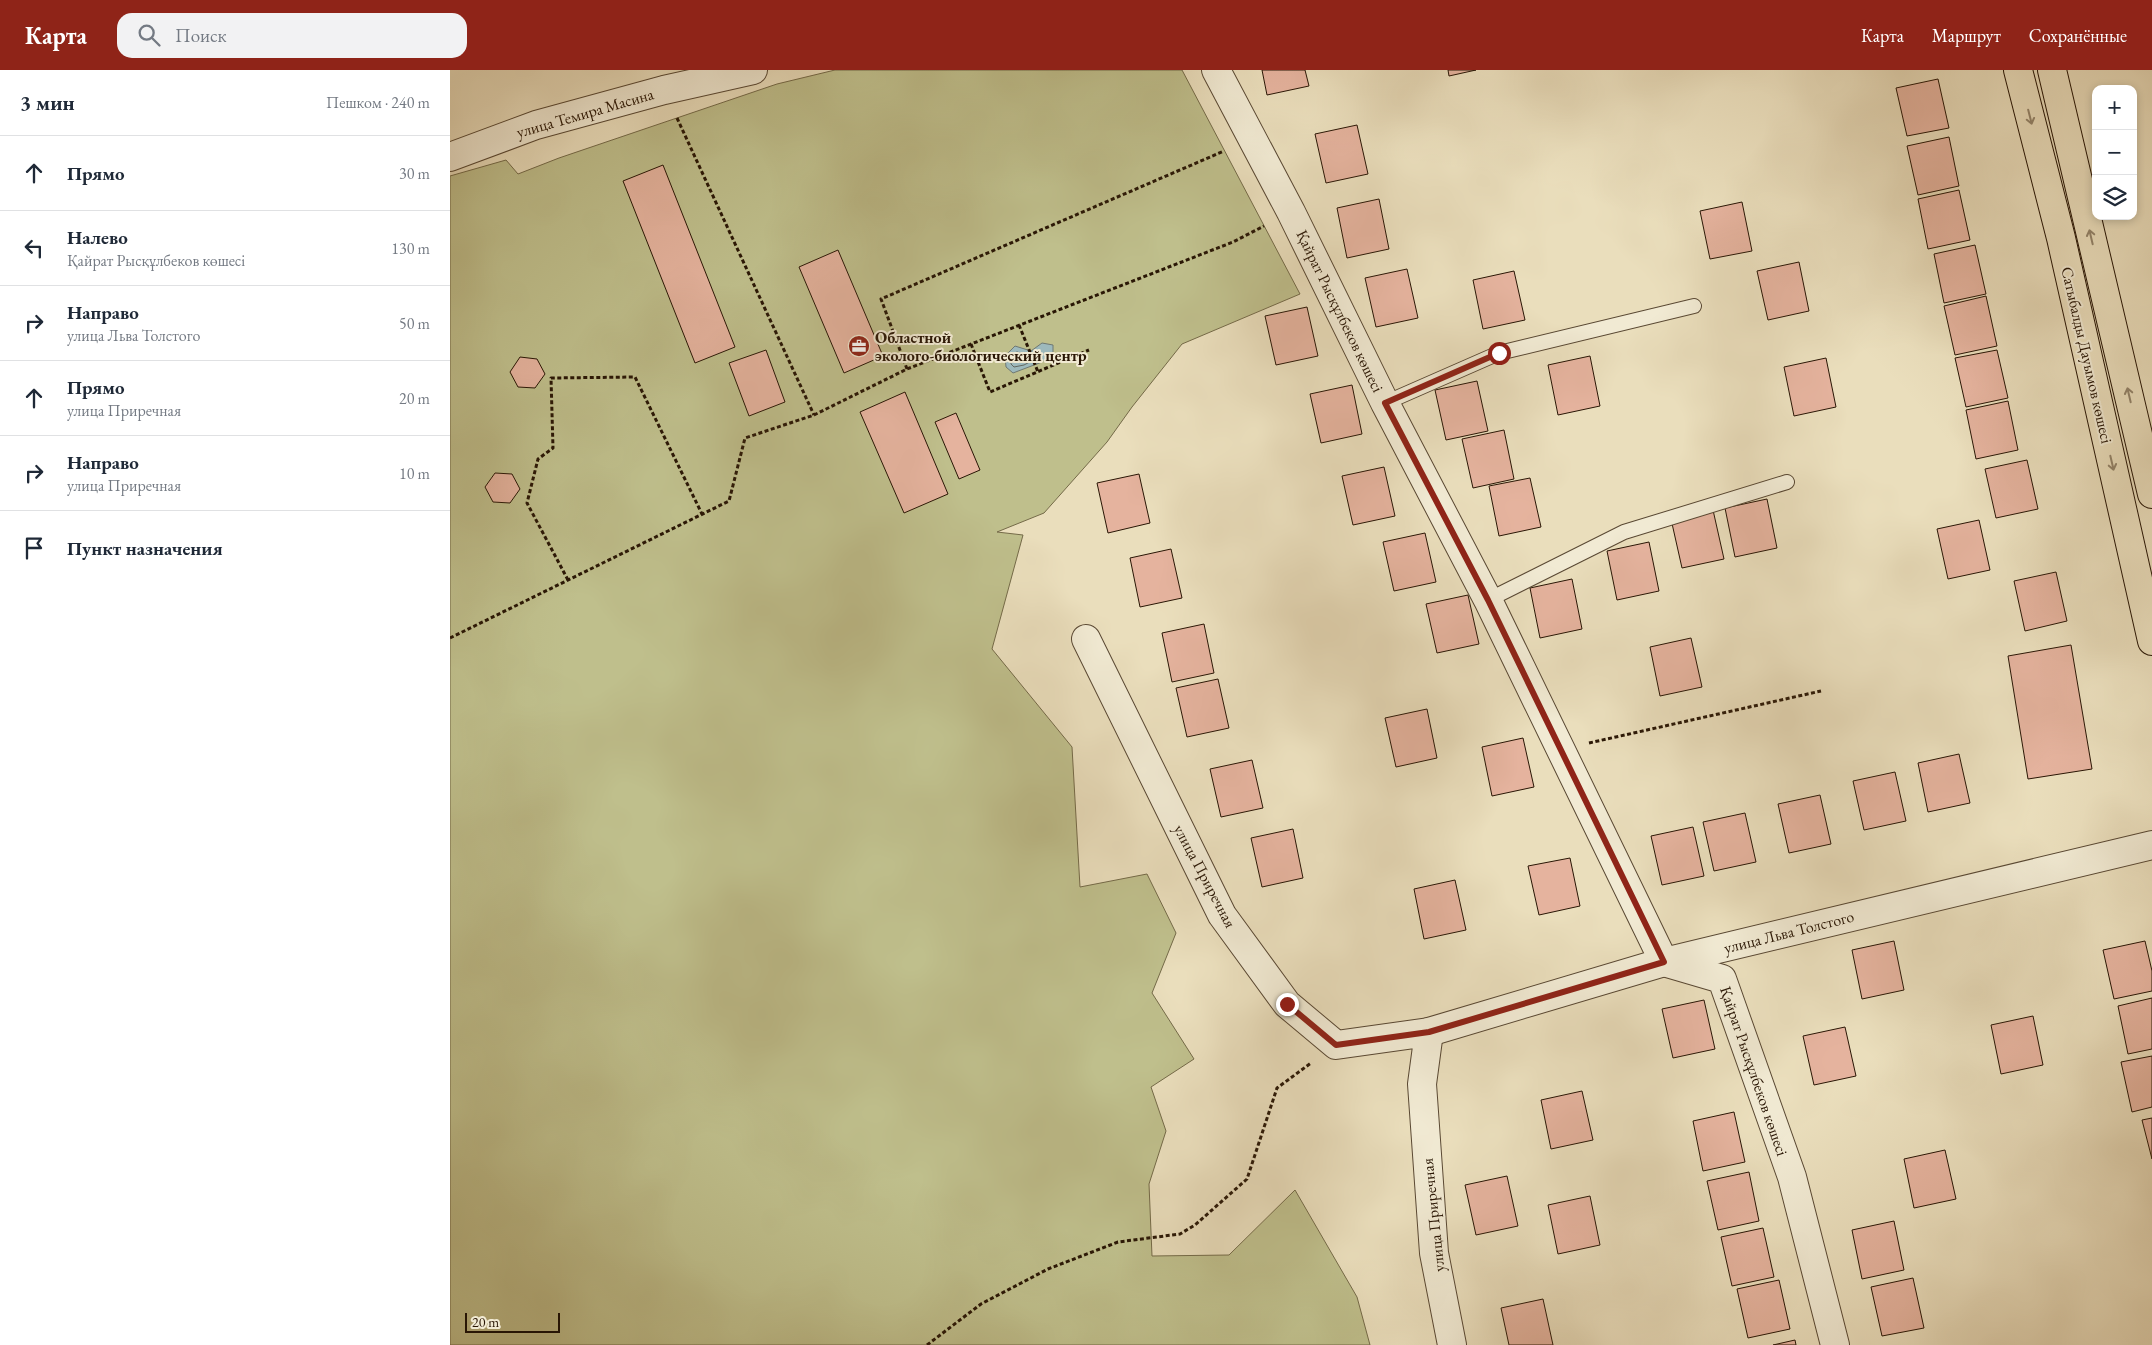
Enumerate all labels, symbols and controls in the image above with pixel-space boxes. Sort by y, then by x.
search box [117,13,467,58]
text: Карта [25,20,87,51]
icon: search [135,21,163,49]
text: Поиск [175,23,227,48]
text: Карта [1861,24,1904,47]
text: Маршрут [1932,24,2001,47]
text: Сохранённые [2029,24,2127,47]
street label: улица Темира Масина [514,83,657,143]
map controls [2092,85,2137,220]
button: + [2092,85,2137,130]
text: 3 мин [20,89,75,116]
text: Пешком · 240 m [326,92,430,113]
one-way arrow [2026,109,2035,125]
button: − [2092,130,2137,175]
icon: ahead [20,159,48,187]
text: Прямо [67,161,125,186]
text: 30 m [399,163,430,184]
button: layers [2092,175,2137,220]
text: Налево [67,225,128,250]
street label: Қайрат Рысқұлбеков көшесі [1291,226,1389,396]
one-way arrow [2086,229,2095,245]
icon: left [20,234,48,262]
text: 130 m [391,238,430,259]
text: Қайрат Рысқұлбеков көшесі [67,250,245,271]
street label: Сатыбалды Дауымов көшесі [2056,265,2118,445]
text: Направо [67,300,139,325]
icon: right [20,309,48,337]
text: 50 m [399,313,430,334]
text: улица Льва Толстого [67,325,200,346]
place label: Областной эколого-биологический центр [875,327,1087,366]
office icon: Областной эколого-биологический центр [847,334,871,358]
route start [1488,342,1511,365]
text: Прямо [67,375,125,400]
icon: ahead [20,384,48,412]
text: 20 m [399,388,430,409]
one-way arrow [2124,388,2133,404]
text: улица Приречная [67,400,181,421]
text: Направо [67,450,139,475]
one-way arrow [2108,454,2117,470]
icon: right [20,459,48,487]
text: 10 m [399,463,430,484]
text: улица Приречная [67,475,181,496]
icon: arrive [20,534,48,562]
text: Пункт назначения [67,536,223,561]
street label: улица Приречная [1169,821,1241,931]
street label: улица Льва Толстого [1722,906,1856,958]
street label: Қайрат Рысқұлбеков көшесі [1715,983,1793,1159]
route end [1276,993,1299,1016]
street label: улица Приречная [1417,1157,1449,1273]
scale bar [465,1310,560,1333]
text: 20 m [472,1313,499,1331]

